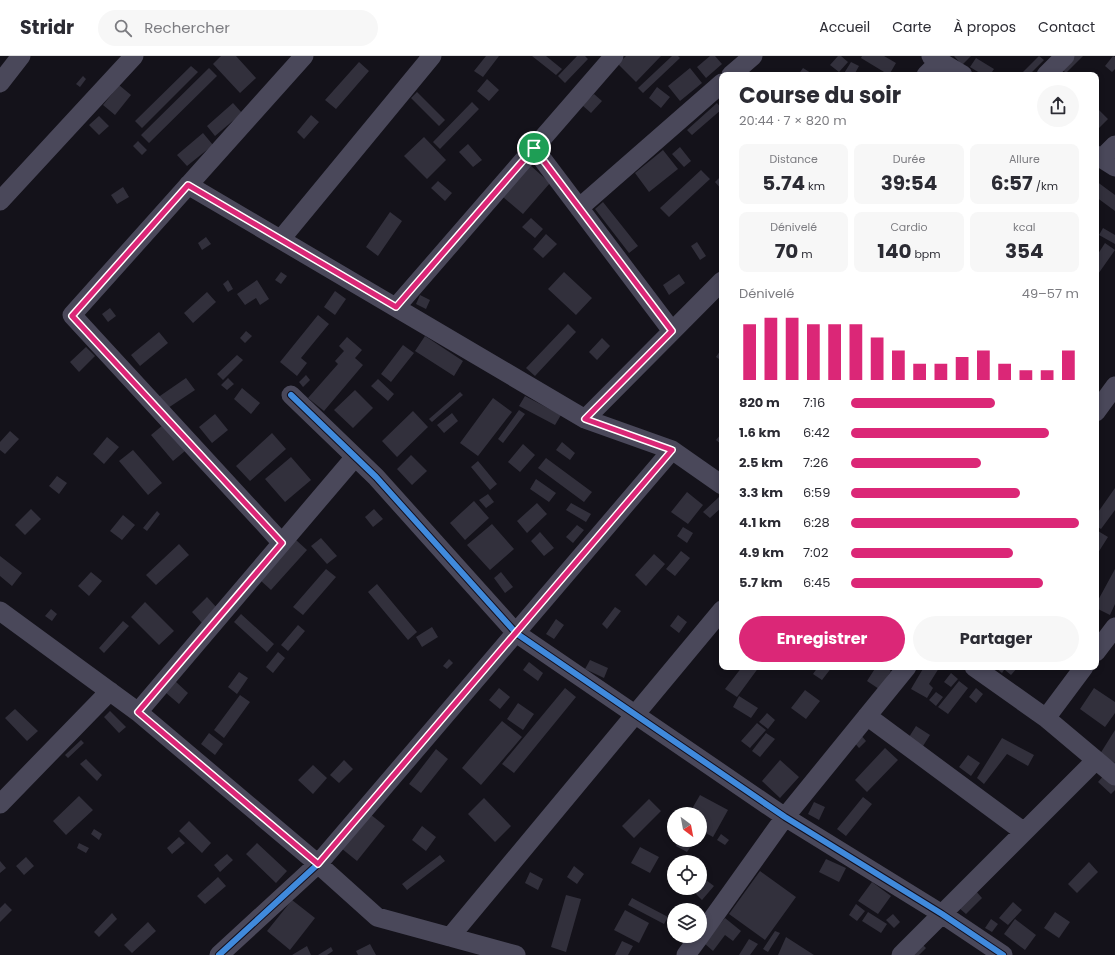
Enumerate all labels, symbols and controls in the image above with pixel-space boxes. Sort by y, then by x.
search box [98,10,378,46]
text: Stridr [20,14,74,41]
icon: search [112,17,134,39]
text: Rechercher [144,17,230,38]
text: Accueil [819,17,870,37]
text: Carte [892,17,932,37]
text: À propos [954,17,1016,37]
text: Contact [1038,17,1095,37]
text: Course du soir [739,80,901,111]
button: share [1037,85,1079,127]
text: 20:44 · 7 × 820 m [739,111,847,130]
pin [517,131,551,165]
icon: arrive [523,137,545,159]
text: Distance [770,151,818,167]
text: Durée [893,151,925,167]
text: Allure [1009,151,1040,167]
text: 5.74 [762,169,805,197]
text: 39:54 [881,169,937,197]
text: 6:57 [991,169,1033,197]
text: km [805,178,825,194]
text: /km [1033,178,1058,194]
text: Dénivelé [770,219,817,235]
text: Cardio [890,219,928,235]
text: kcal [1013,219,1036,235]
text: 70 [775,237,798,265]
text: 140 [877,237,911,265]
text: 354 [1005,237,1044,265]
text: m [798,246,813,262]
text: bpm [911,246,941,262]
text: Dénivelé [739,284,794,303]
text: 49–57 m [1022,284,1079,303]
text: 820 m [739,393,780,412]
text: 7:16 [803,393,825,412]
text: 1.6 km [739,423,780,442]
text: 6:42 [803,423,830,442]
text: 2.5 km [739,453,783,472]
text: 7:26 [803,453,829,472]
text: 3.3 km [739,483,783,502]
text: 6:59 [803,483,830,502]
text: 4.1 km [739,513,781,532]
text: 6:28 [803,513,830,532]
text: 4.9 km [739,543,784,562]
text: 7:02 [803,543,829,562]
text: 5.7 km [739,573,783,592]
text: 6:45 [803,573,830,592]
button: Enregistrer [739,616,905,662]
button: Partager [913,616,1079,662]
north arrow [667,807,707,847]
map controls [667,807,707,943]
button: locate [667,855,707,895]
button: layers [667,903,707,943]

